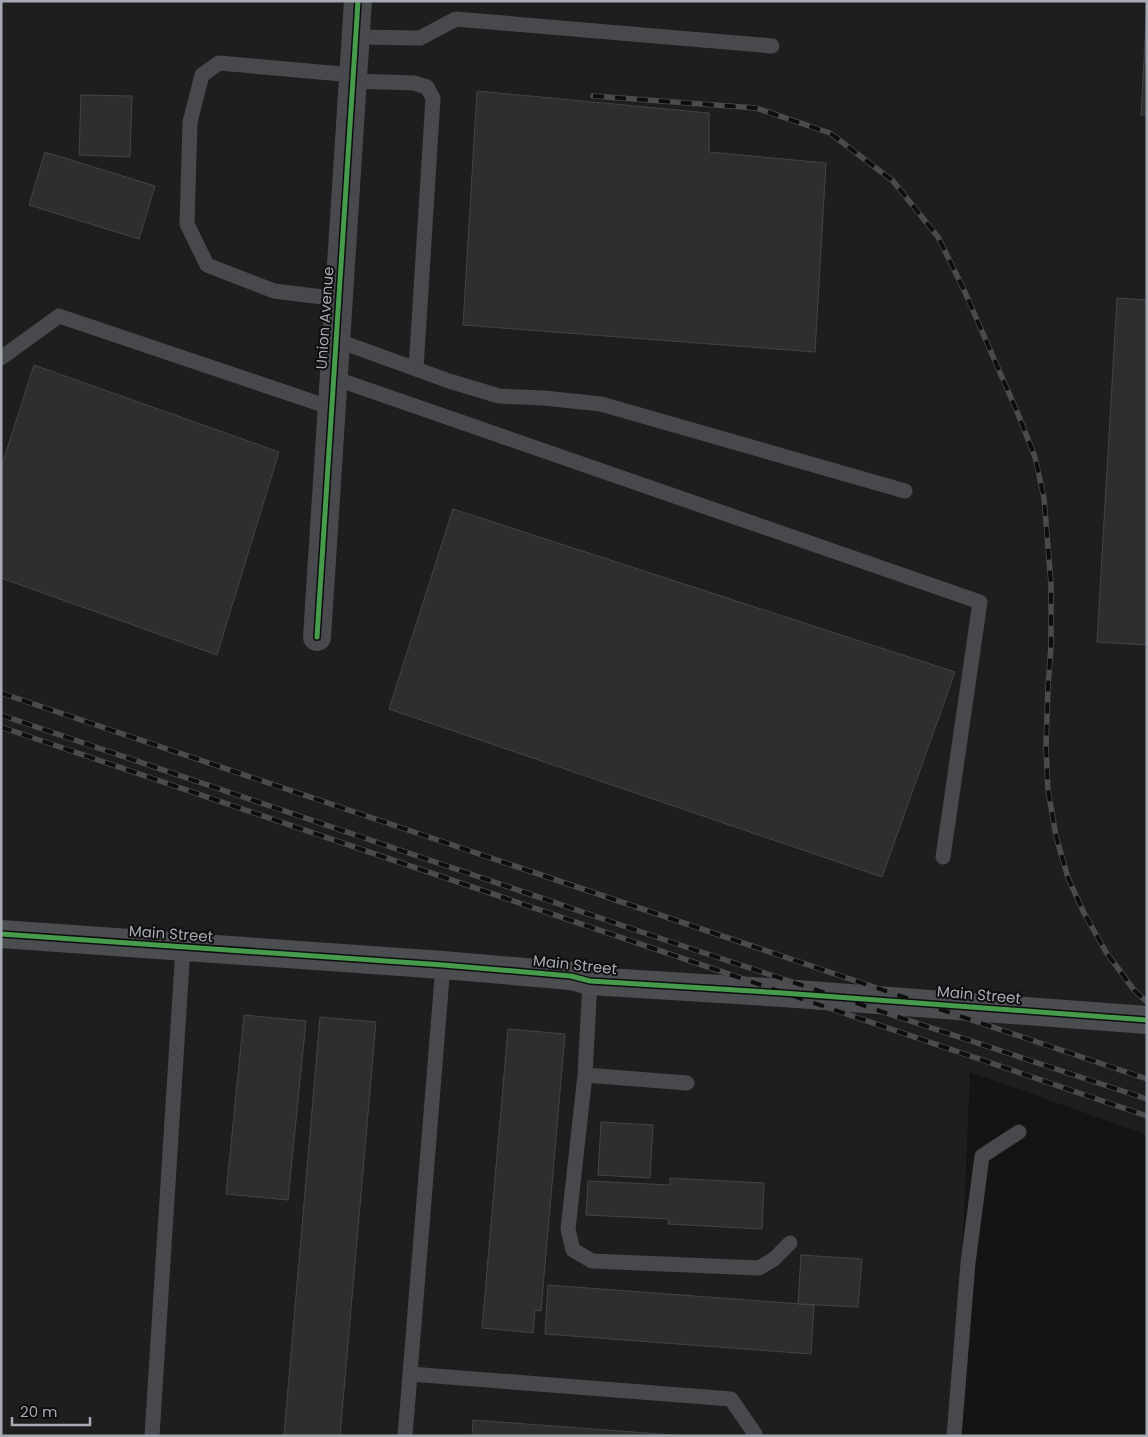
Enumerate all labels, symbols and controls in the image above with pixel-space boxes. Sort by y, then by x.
street label: Union Avenue [310,266,339,370]
street label: Main Street [128,920,214,947]
street label: Main Street [532,950,618,979]
street label: Main Street [936,980,1022,1009]
scale bar [12,1394,90,1426]
text: 20 m [20,1401,58,1422]

